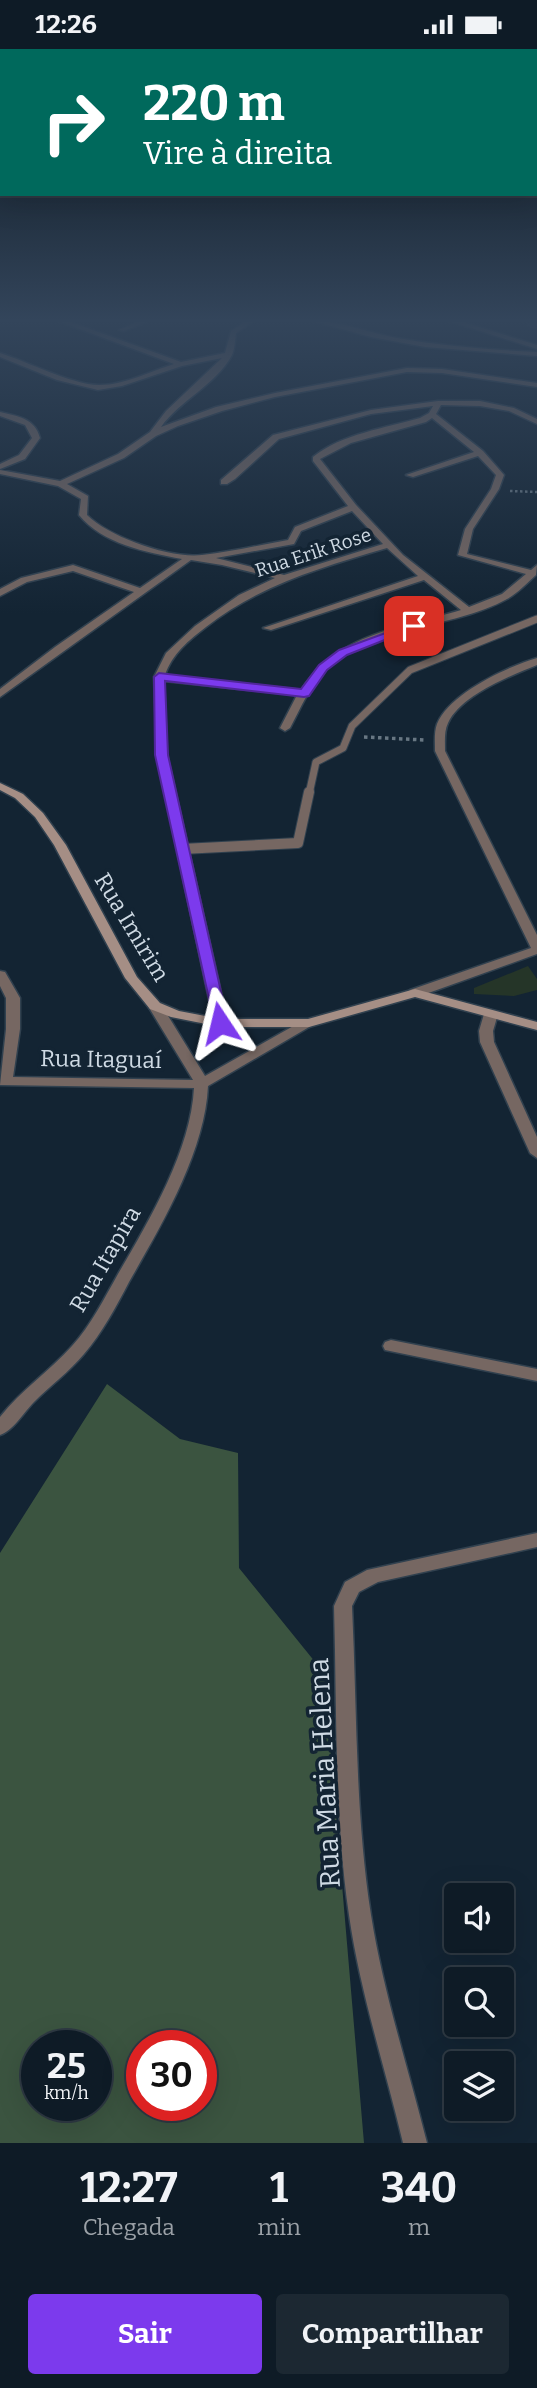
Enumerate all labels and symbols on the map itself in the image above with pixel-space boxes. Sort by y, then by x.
street label: Rua Erik Rose [252,523,374,582]
pin [384,596,444,656]
street label: Rua Imirim [89,868,175,986]
position arrow [183,986,257,1060]
street label: Rua Itaguaí [40,1044,162,1074]
street label: Rua Itapira [63,1201,147,1317]
street label: Rua Maria Helena [302,1657,347,1889]
speed limit sign: 30 [126,2030,217,2121]

